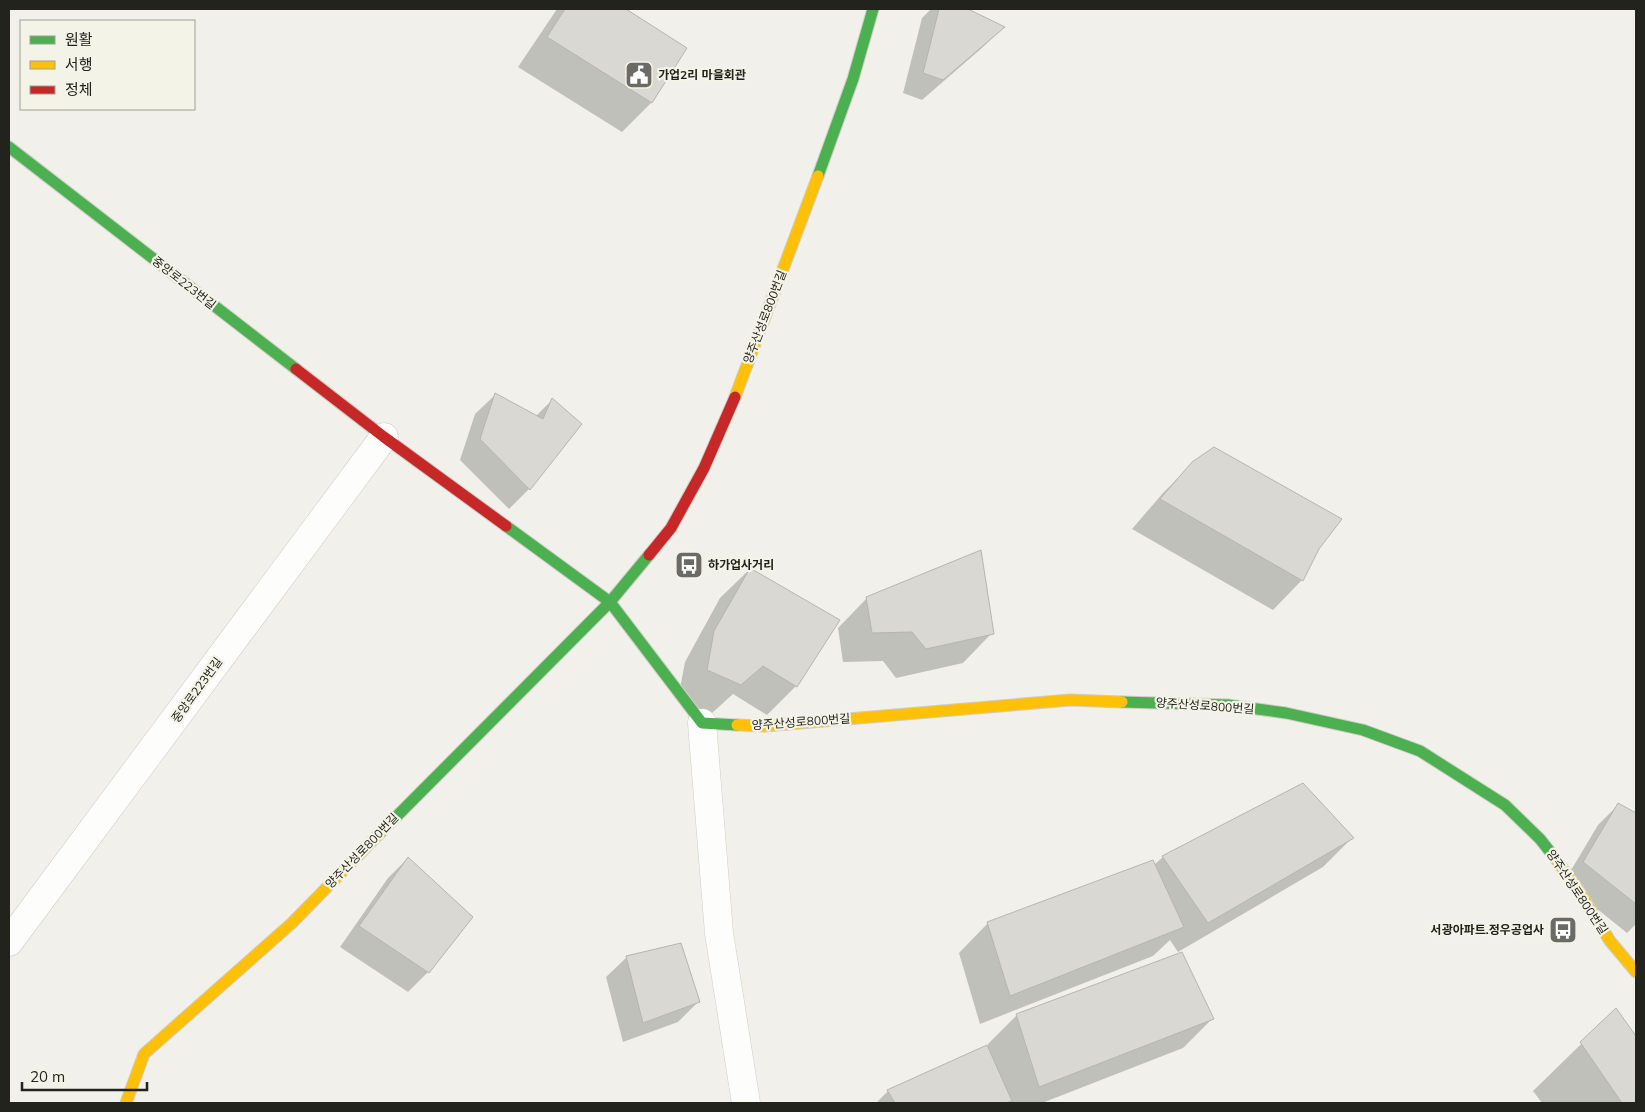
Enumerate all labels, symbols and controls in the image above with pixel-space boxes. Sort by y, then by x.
legend [20,20,195,110]
text: 원활 [65,30,93,49]
text: 서행 [65,55,93,74]
public building icon: 가업2리 마을회관 [624,60,654,90]
place label: 가업2리 마을회관 [658,67,746,82]
text: 정체 [65,80,93,99]
street label: 중앙로223번길 [149,253,219,312]
street label: 양주산성로800번길 [740,268,789,366]
bus stop icon: 하가업사거리 [674,550,704,580]
place label: 하가업사거리 [708,557,774,572]
street label: 중앙로223번길 [168,654,225,725]
street label: 양주산성로800번길 [1155,695,1255,716]
street label: 양주산성로800번길 [751,711,851,732]
street label: 양주산성로800번길 [322,810,401,891]
street label: 양주산성로800번길 [1544,847,1611,937]
bus stop icon: 서광아파트.정우공업사 [1548,915,1578,945]
place label: 서광아파트.정우공업사 [1431,922,1544,937]
scale bar [22,1060,148,1092]
text: 20 m [30,1067,65,1086]

